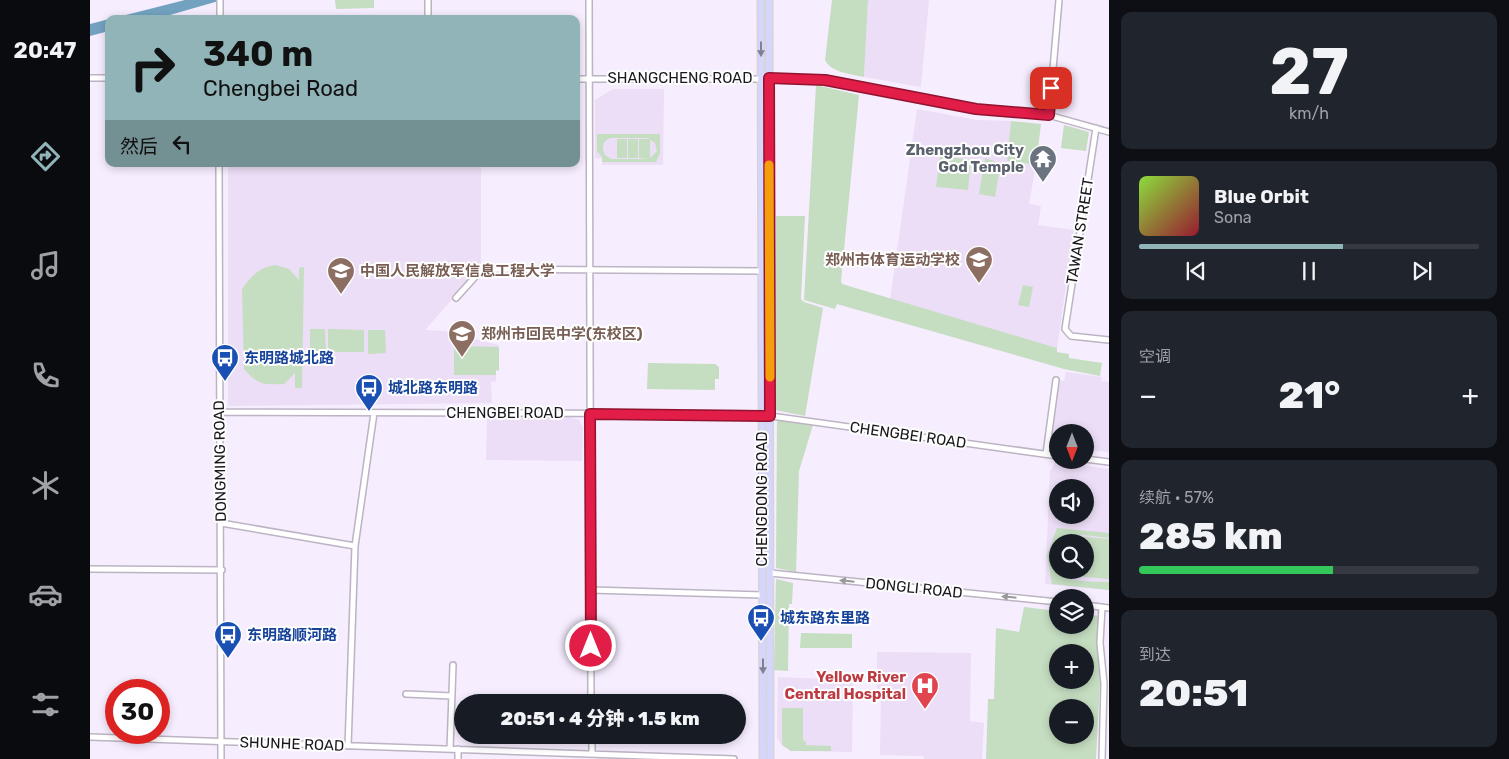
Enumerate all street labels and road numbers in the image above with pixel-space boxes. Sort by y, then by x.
street label: SHANGCHENG ROAD [608,69,753,87]
street label: TAWAN STREET [1063,176,1097,286]
street label: DONGMING ROAD [210,400,230,522]
street label: CHENGBEI ROAD [446,404,564,422]
street label: CHENGBEI ROAD [849,418,967,452]
street label: CHENGDONG ROAD [753,431,771,567]
street label: DONGLI ROAD [865,574,963,602]
street label: SHUNHE ROAD [239,733,345,755]

